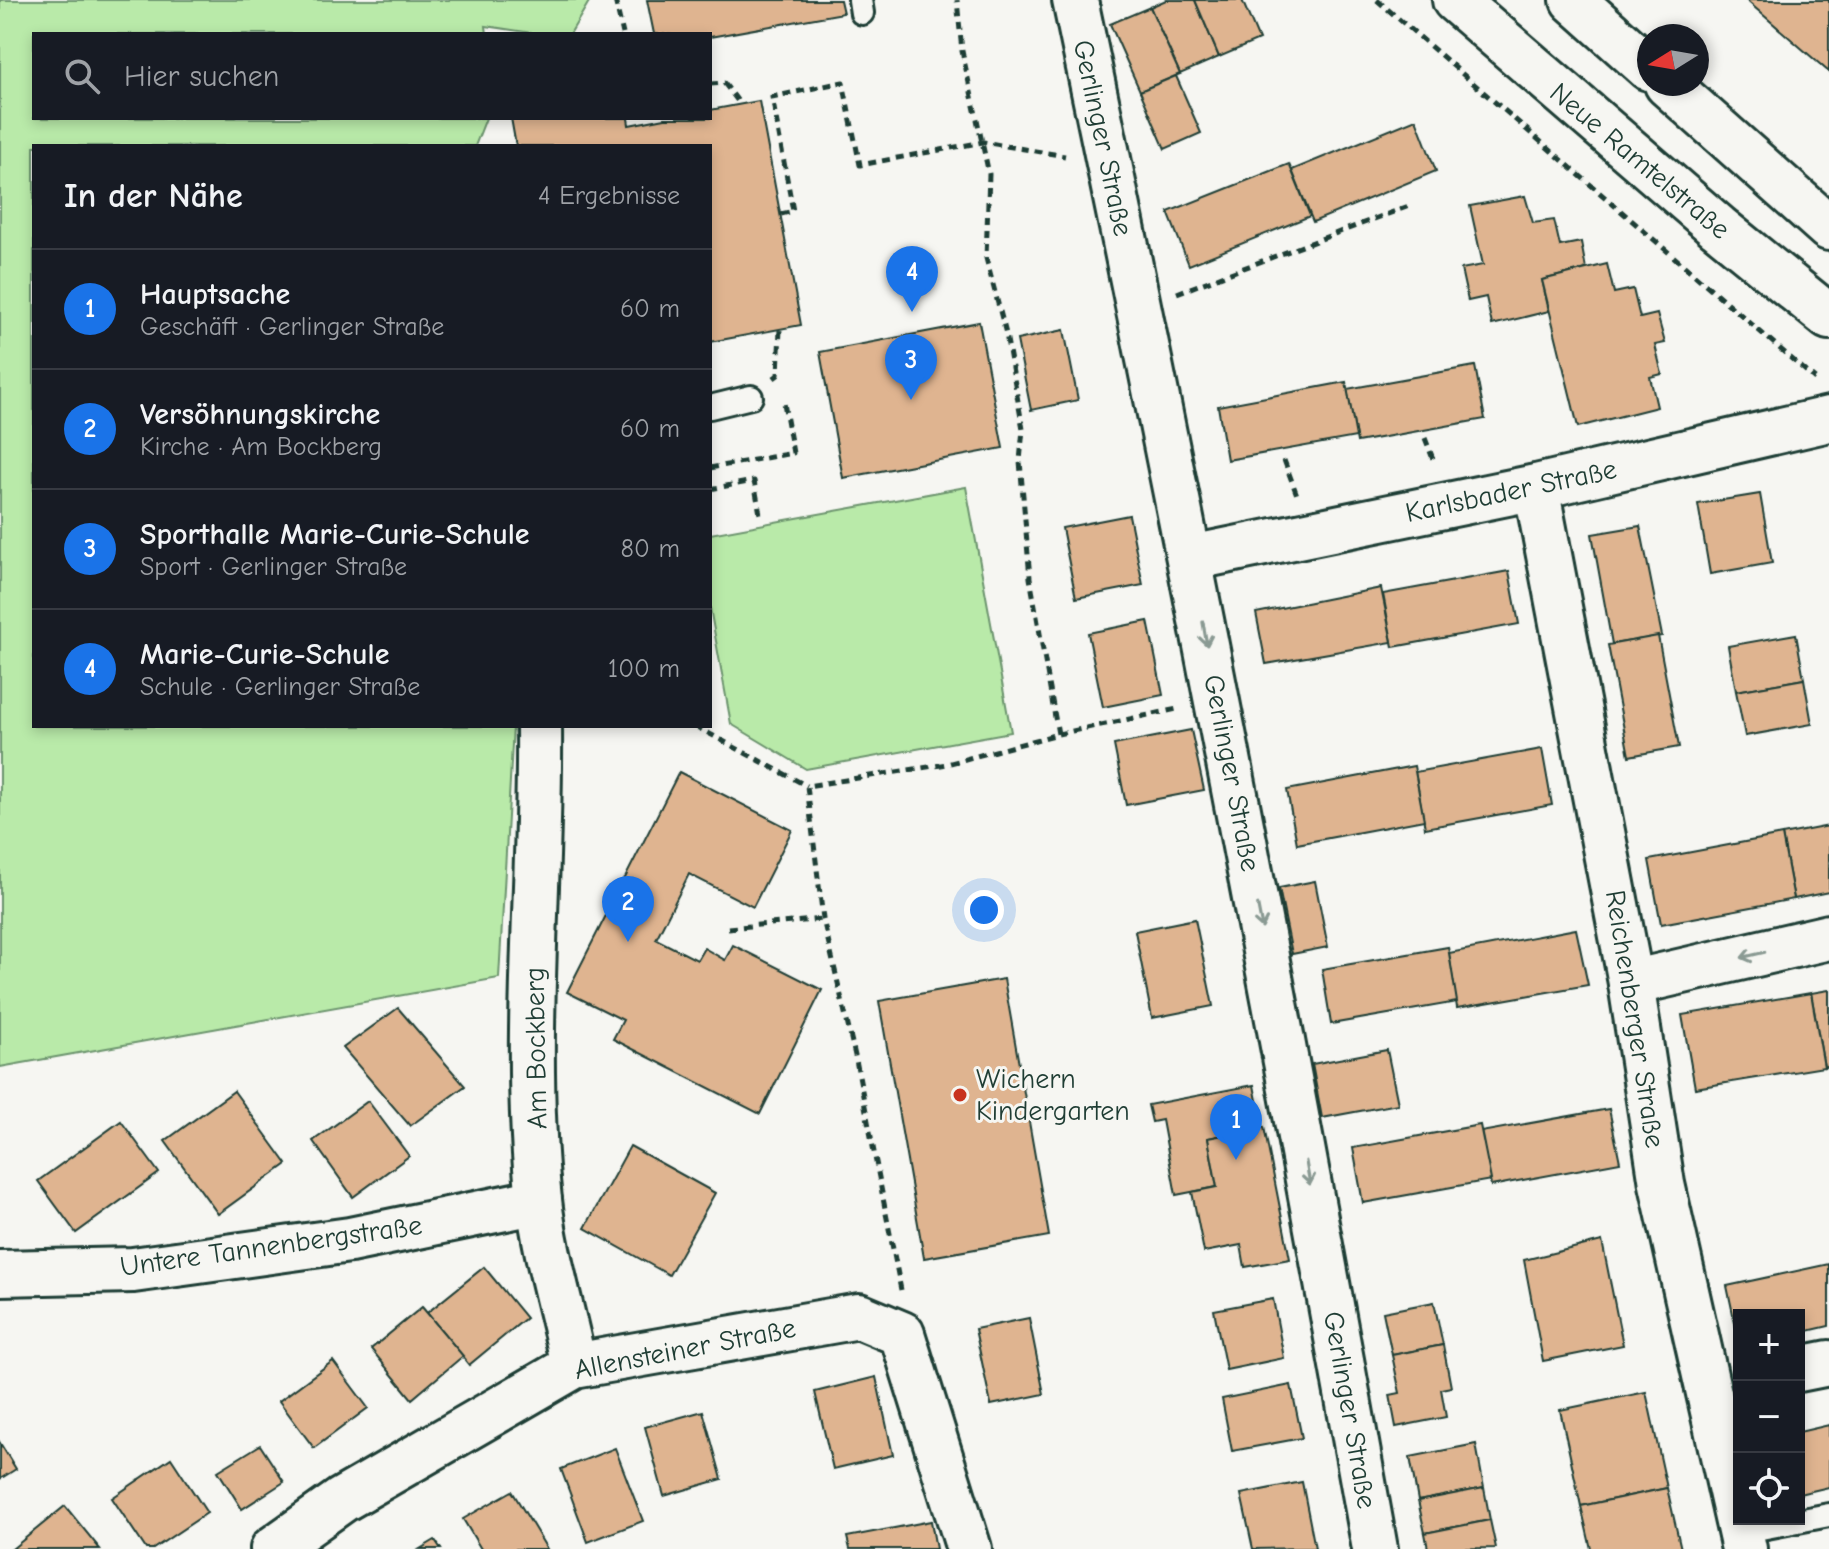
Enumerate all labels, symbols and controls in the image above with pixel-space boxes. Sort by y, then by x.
north arrow [1637,24,1709,96]
search box [32,32,712,120]
street label: Gerlinger Straße [1067,37,1139,239]
icon: search [60,54,104,98]
text: Hier suchen [124,59,279,94]
street label: Neue Ramtelstraße [1544,76,1736,246]
text: In der Nähe [64,176,243,216]
text: 4 Ergebnisse [538,181,680,211]
pin: 4 [886,246,938,312]
text: Hauptsache [140,277,290,312]
text: 1 [85,294,95,324]
text: 60 m [620,294,680,324]
text: Geschäft · Gerlinger Straße [140,312,444,342]
pin: 3 [885,334,937,400]
text: Versöhnungskirche [140,397,380,432]
text: 2 [84,414,96,444]
text: 60 m [620,414,680,444]
text: Kirche · Am Bockberg [140,432,382,462]
street label: Karlsbader Straße [1402,453,1620,529]
text: Sporthalle Marie-Curie-Schule [140,517,530,552]
text: 3 [84,534,96,564]
text: 80 m [621,534,680,564]
text: Sport · Gerlinger Straße [140,552,407,582]
one-way arrow [1198,621,1213,647]
text: Marie-Curie-Schule [140,637,389,672]
text: 4 [84,654,96,684]
text: 100 m [608,654,680,684]
text: Schule · Gerlinger Straße [140,672,420,702]
street label: Gerlinger Straße [1197,672,1267,874]
pin: 2 [602,876,654,942]
street label: Reichenberger Straße [1599,888,1671,1150]
your location [964,890,1004,930]
one-way arrow [1253,904,1268,929]
one-way arrow [1741,948,1766,963]
street label: Am Bockberg [519,967,553,1129]
place label: Wichern Kindergarten [976,1063,1130,1127]
marker: Wichern Kindergarten [951,1086,969,1104]
pin: 1 [1210,1094,1262,1160]
one-way arrow [1301,1159,1316,1185]
street label: Untere Tannenbergstraße [118,1209,424,1283]
street label: Gerlinger Straße [1317,1309,1383,1511]
map controls [1733,1309,1805,1525]
button: + [1733,1309,1805,1381]
street label: Allensteiner Straße [572,1312,798,1386]
button: − [1733,1381,1805,1453]
button: locate [1733,1453,1805,1525]

